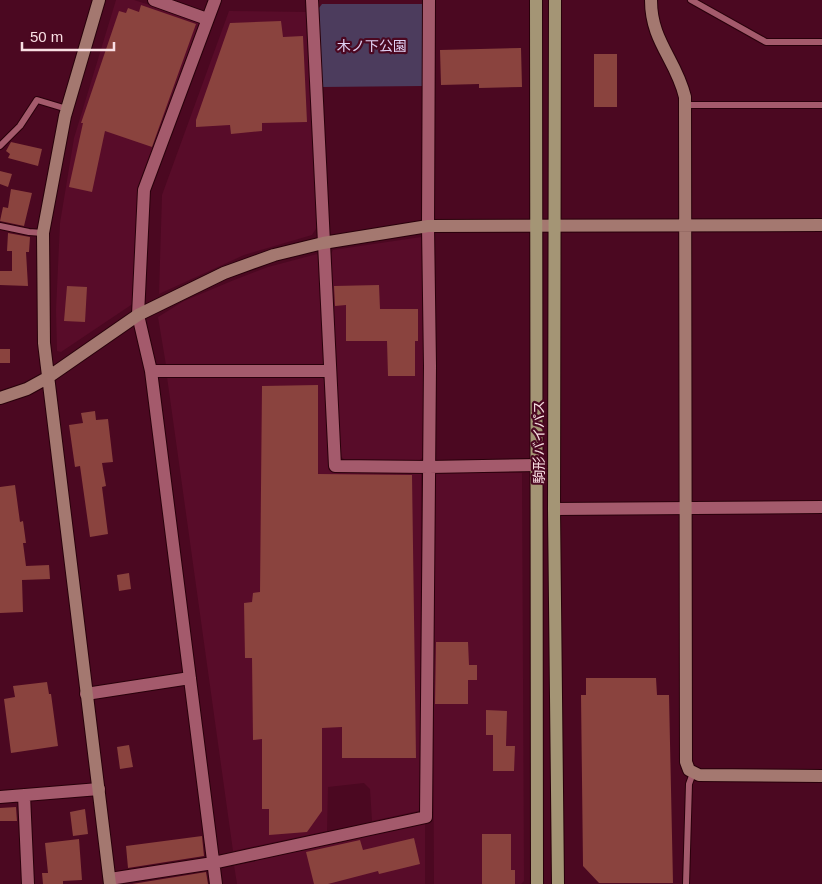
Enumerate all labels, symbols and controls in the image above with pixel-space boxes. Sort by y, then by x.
scale bar [22,20,115,52]
text: 50 m [30,28,63,45]
park label: 木ノ下公園 [337,38,407,54]
street label: 駒形バイパス [531,400,547,484]

